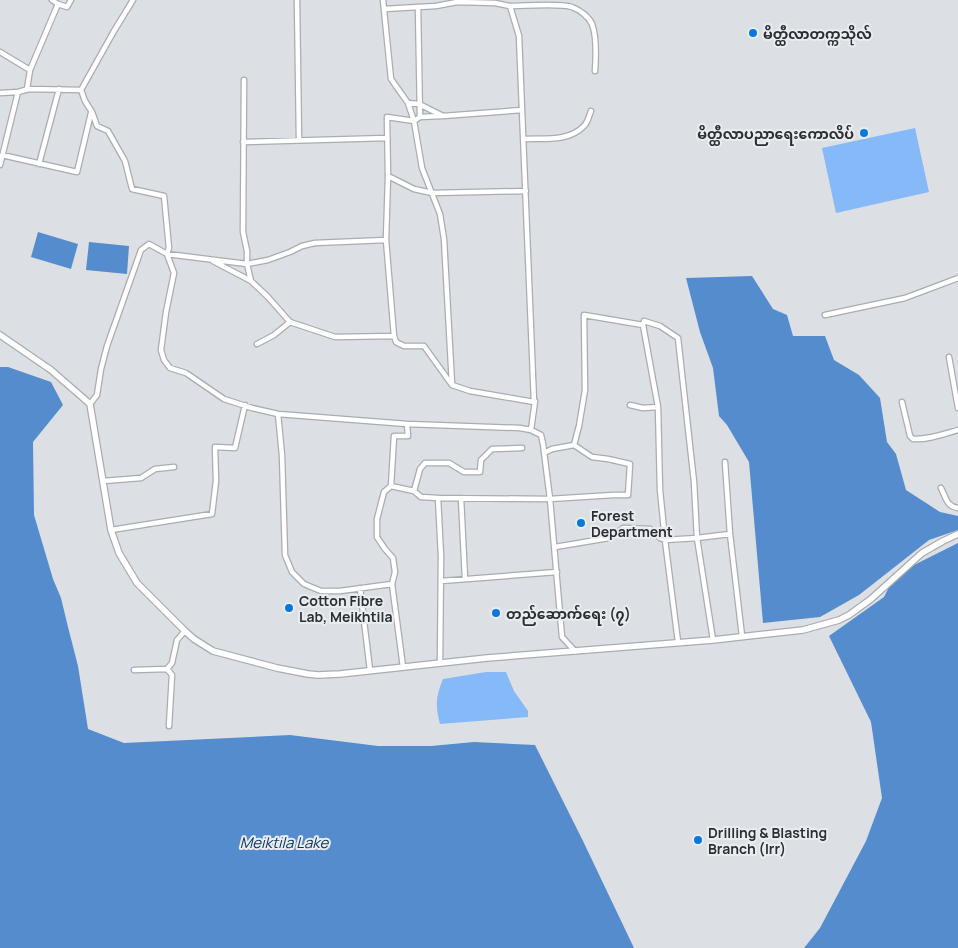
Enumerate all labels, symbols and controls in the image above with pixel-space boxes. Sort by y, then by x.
place label: မိတ္ထီလာတက္ကသိုလ် [763,24,872,46]
marker: မိတ္ထီလာတက္ကသိုလ် [747,27,759,39]
place label: မိတ္ထီလာပညာရေးကောလိပ် [697,124,854,146]
marker: မိတ္ထီလာပညာရေးကောလိပ် [858,127,870,139]
place label: Forest Department [591,506,673,541]
marker: Forest Department [575,517,587,529]
place label: Cotton Fibre Lab, Meikhtila [299,591,393,626]
marker: Cotton Fibre Lab, Meikhtila [283,602,295,614]
place label: တည်ဆောက်ရေး (၇) [506,604,631,626]
marker: တည်ဆောက်ရေး (၇) [490,607,502,619]
place label: Drilling & Blasting Branch (Irr) [708,823,827,858]
water label: Meiktila Lake [240,832,330,853]
marker: Drilling & Blasting Branch (Irr) [692,834,704,846]

